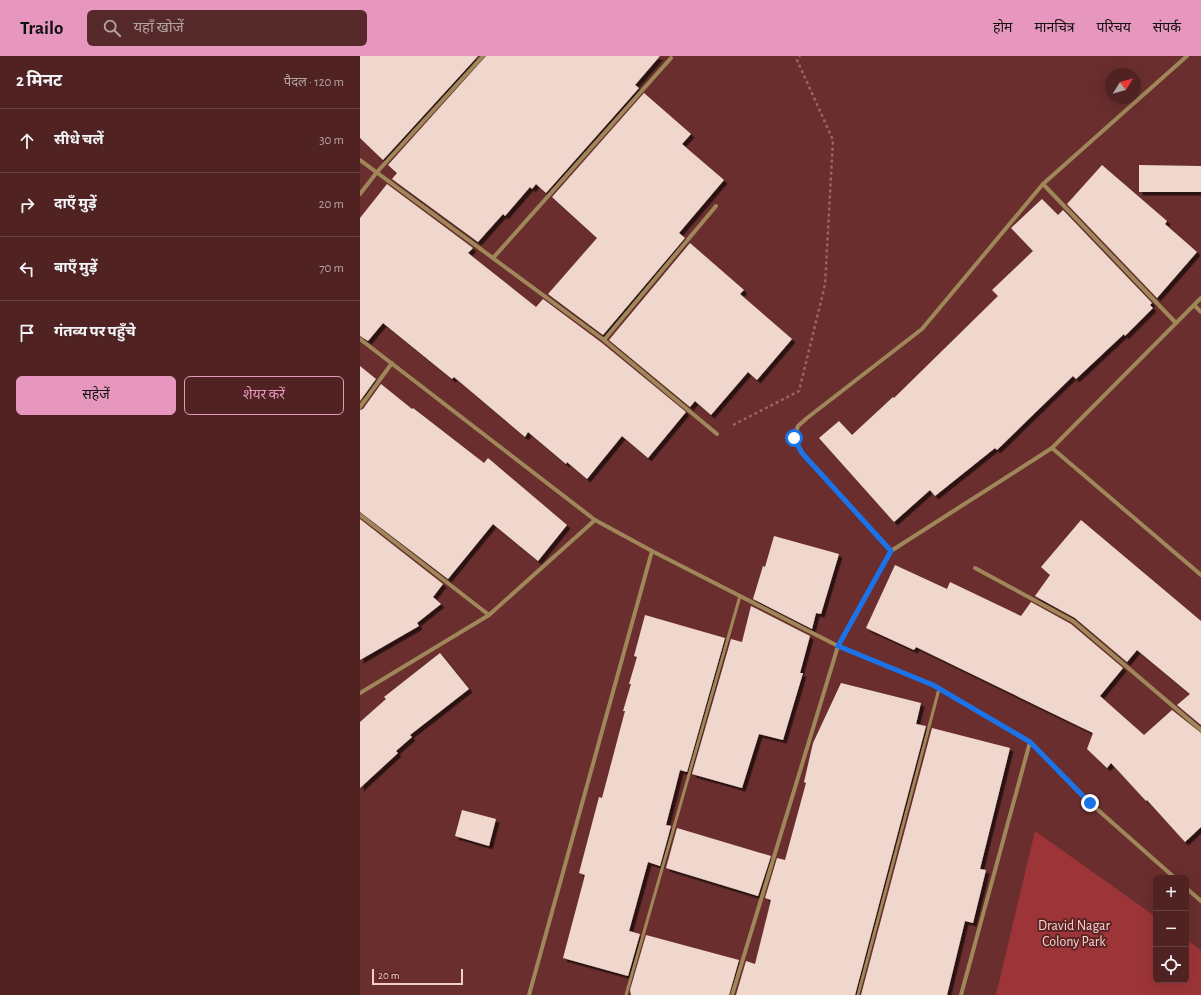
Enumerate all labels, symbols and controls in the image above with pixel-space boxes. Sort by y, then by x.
search box [87,10,367,46]
icon: search [101,17,123,39]
text: Trailo [20,19,63,38]
text: यहाँ खोजें [133,20,184,35]
text: होम [993,21,1012,35]
text: मानचित्र [1034,21,1075,35]
text: परिचय [1097,21,1131,35]
text: संपर्क [1153,21,1181,35]
north arrow [1105,68,1141,104]
text: 2 मिनट [16,72,62,89]
text: पैदल · 120 m [284,76,344,89]
icon: ahead [16,130,38,152]
text: सीधे चलें [54,132,104,147]
text: 30 m [319,134,344,147]
icon: right [16,194,38,216]
text: दाएँ मुड़ें [54,196,97,211]
text: 20 m [319,198,344,211]
icon: left [16,258,38,280]
text: बाएँ मुड़ें [54,260,97,275]
text: 70 m [319,262,344,275]
icon: arrive [16,322,38,344]
text: गंतव्य पर पहुँचे [54,324,136,339]
button: सहेजें [16,376,176,415]
button: शेयर करें [184,376,344,415]
route start [785,429,803,447]
route end [1081,794,1099,812]
map controls [1153,875,1189,983]
button: + [1153,875,1189,911]
button: − [1153,911,1189,947]
park label: Dravid Nagar Colony Park [1038,919,1110,949]
button: locate [1153,947,1189,983]
scale bar [372,967,463,986]
text: 20 m [378,970,399,981]

